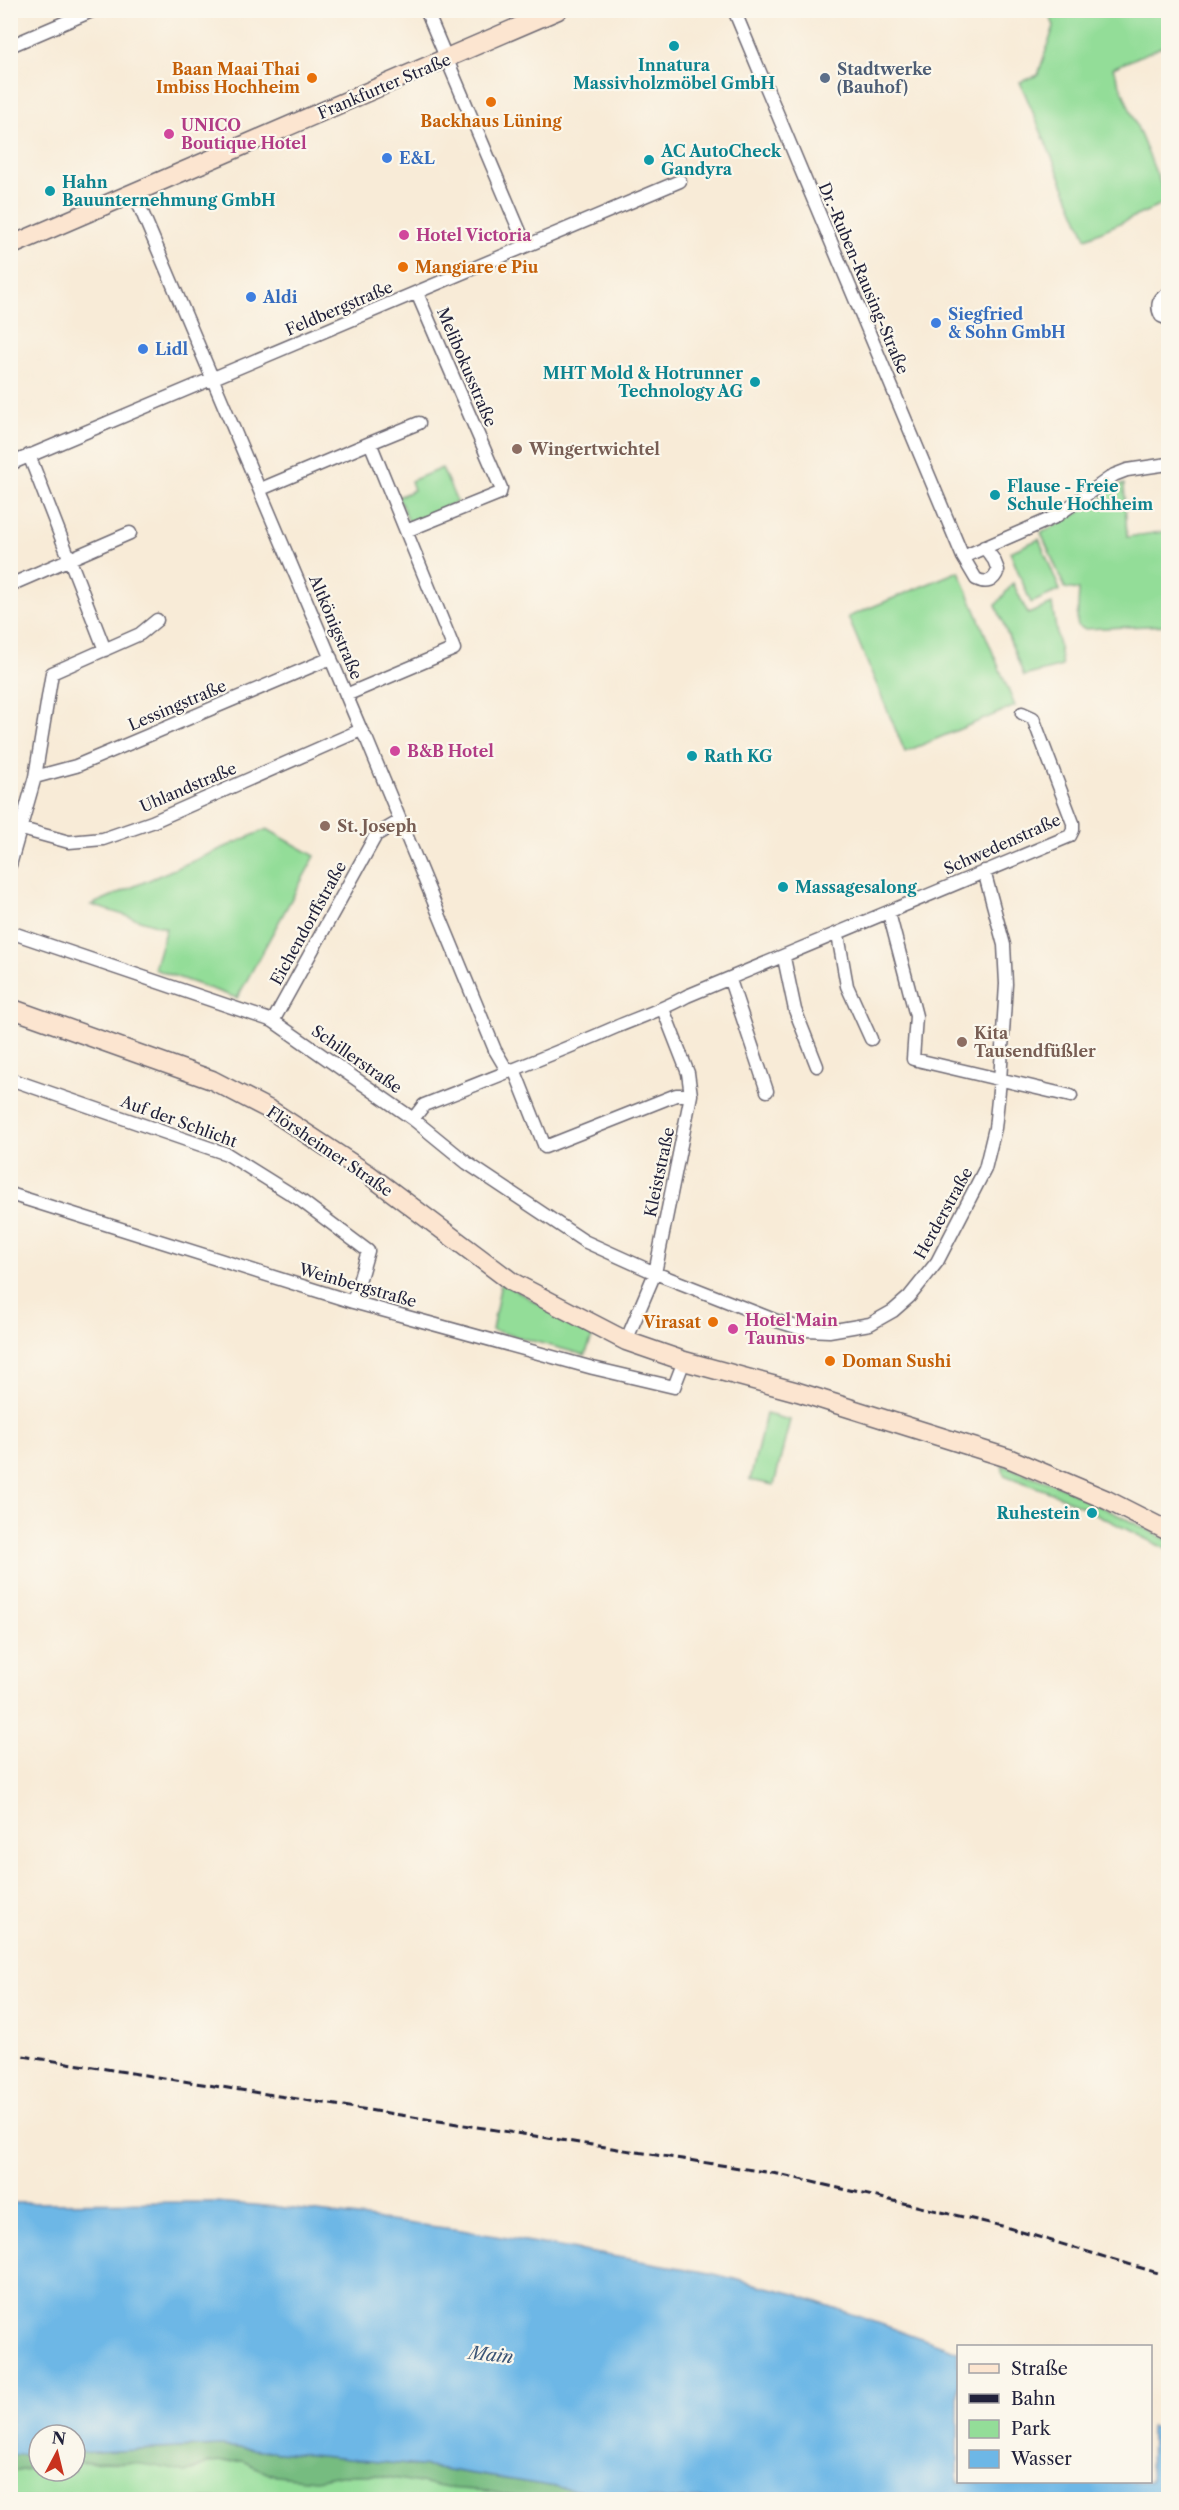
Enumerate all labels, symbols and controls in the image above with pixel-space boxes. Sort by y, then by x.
marker: Innatura Massivholzmöbel GmbH [667,39,681,53]
street label: Frankfurter Straße [314,49,454,123]
place label: Innatura Massivholzmöbel GmbH [573,55,775,93]
place label: Baan Maai Thai Imbiss Hochheim [156,59,300,97]
place label: Stadtwerke (Bauhof) [837,59,932,97]
marker: Baan Maai Thai Imbiss Hochheim [305,71,319,85]
marker: Stadtwerke (Bauhof) [818,71,832,85]
marker: Backhaus Lüning [484,95,498,109]
place label: Backhaus Lüning [420,111,562,131]
place label: UNICO Boutique Hotel [181,115,307,153]
marker: UNICO Boutique Hotel [162,127,176,141]
place label: AC AutoCheck Gandyra [660,141,782,179]
place label: E&L [399,148,435,168]
marker: E&L [380,151,394,165]
marker: AC AutoCheck Gandyra [642,153,656,167]
place label: Hahn Bauunternehmung GmbH [62,172,276,210]
street label: Dr.-Ruben-Rausing-Straße [815,179,913,377]
marker: Hahn Bauunternehmung GmbH [43,184,57,198]
place label: Hotel Victoria [416,225,532,245]
marker: Hotel Victoria [397,228,411,242]
place label: Mangiare e Piu [415,257,539,277]
marker: Mangiare e Piu [396,260,410,274]
street label: Feldbergstraße [282,276,396,340]
place label: Aldi [262,287,298,307]
marker: Aldi [244,290,258,304]
street label: Melibokusstraße [433,304,501,430]
place label: Siegfried & Sohn GmbH [948,304,1066,342]
marker: Siegfried & Sohn GmbH [929,316,943,330]
place label: Lidl [155,339,188,359]
marker: Lidl [136,342,150,356]
place label: MHT Mold & Hotrunner Technology AG [543,363,743,401]
marker: MHT Mold & Hotrunner Technology AG [748,375,762,389]
place label: Wingertwichtel [528,439,660,459]
marker: Wingertwichtel [510,442,524,456]
place label: Flause - Freie Schule Hochheim [1007,476,1153,514]
marker: Flause - Freie Schule Hochheim [988,488,1002,502]
street label: Altkönigstraße [305,571,367,682]
street label: Lessingstraße [125,675,229,735]
place label: B&B Hotel [407,741,494,761]
marker: B&B Hotel [388,744,402,758]
place label: Rath KG [704,746,773,766]
marker: Rath KG [685,749,699,763]
street label: Uhlandstraße [137,758,239,816]
street label: Schwedenstraße [940,809,1064,879]
place label: St. Joseph [337,816,417,836]
marker: St. Joseph [318,819,332,833]
street label: Eichendorffstraße [266,858,350,988]
place label: Massagesalong [795,877,917,897]
marker: Massagesalong [776,880,790,894]
street label: Schillerstraße [308,1020,406,1098]
place label: Kita Tausendfüßler [974,1023,1096,1061]
marker: Kita Tausendfüßler [955,1035,969,1049]
street label: Auf der Schlicht [117,1090,240,1151]
street label: Flörsheimer Straße [263,1101,397,1201]
street label: Kleiststraße [640,1125,678,1219]
street label: Herderstraße [910,1164,976,1262]
street label: Weinbergstraße [296,1258,419,1311]
place label: Hotel Main Taunus [745,1310,838,1348]
place label: Virasat [642,1312,702,1332]
marker: Virasat [706,1315,720,1329]
marker: Hotel Main Taunus [726,1322,740,1336]
place label: Doman Sushi [842,1351,951,1371]
marker: Doman Sushi [823,1354,837,1368]
place label: Ruhestein [997,1503,1080,1523]
marker: Ruhestein [1085,1506,1099,1520]
water label: Main [466,2342,514,2368]
legend [957,2345,1152,2483]
text: Straße [1011,2358,1068,2380]
text: Bahn [1011,2388,1056,2410]
text: Park [1011,2418,1052,2440]
north arrow [27,2423,87,2483]
text: N [51,2427,67,2449]
text: Wasser [1010,2448,1072,2470]

